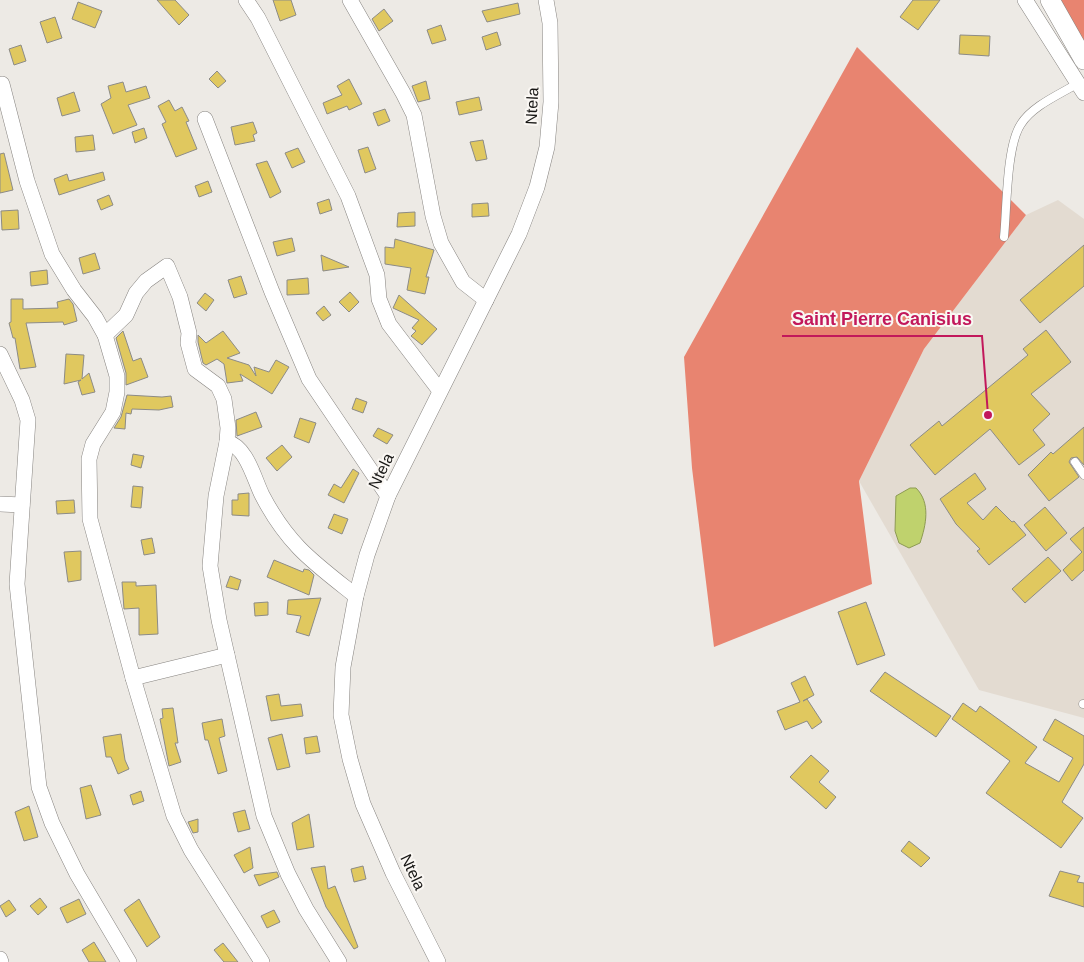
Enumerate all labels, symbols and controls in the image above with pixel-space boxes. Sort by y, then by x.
street label: Ntela [523,87,541,125]
callout: Saint Pierre Canisius [782,303,982,336]
text: Saint Pierre Canisius [792,309,972,329]
street label: Ntela [365,450,397,492]
street label: Ntela [397,851,429,893]

